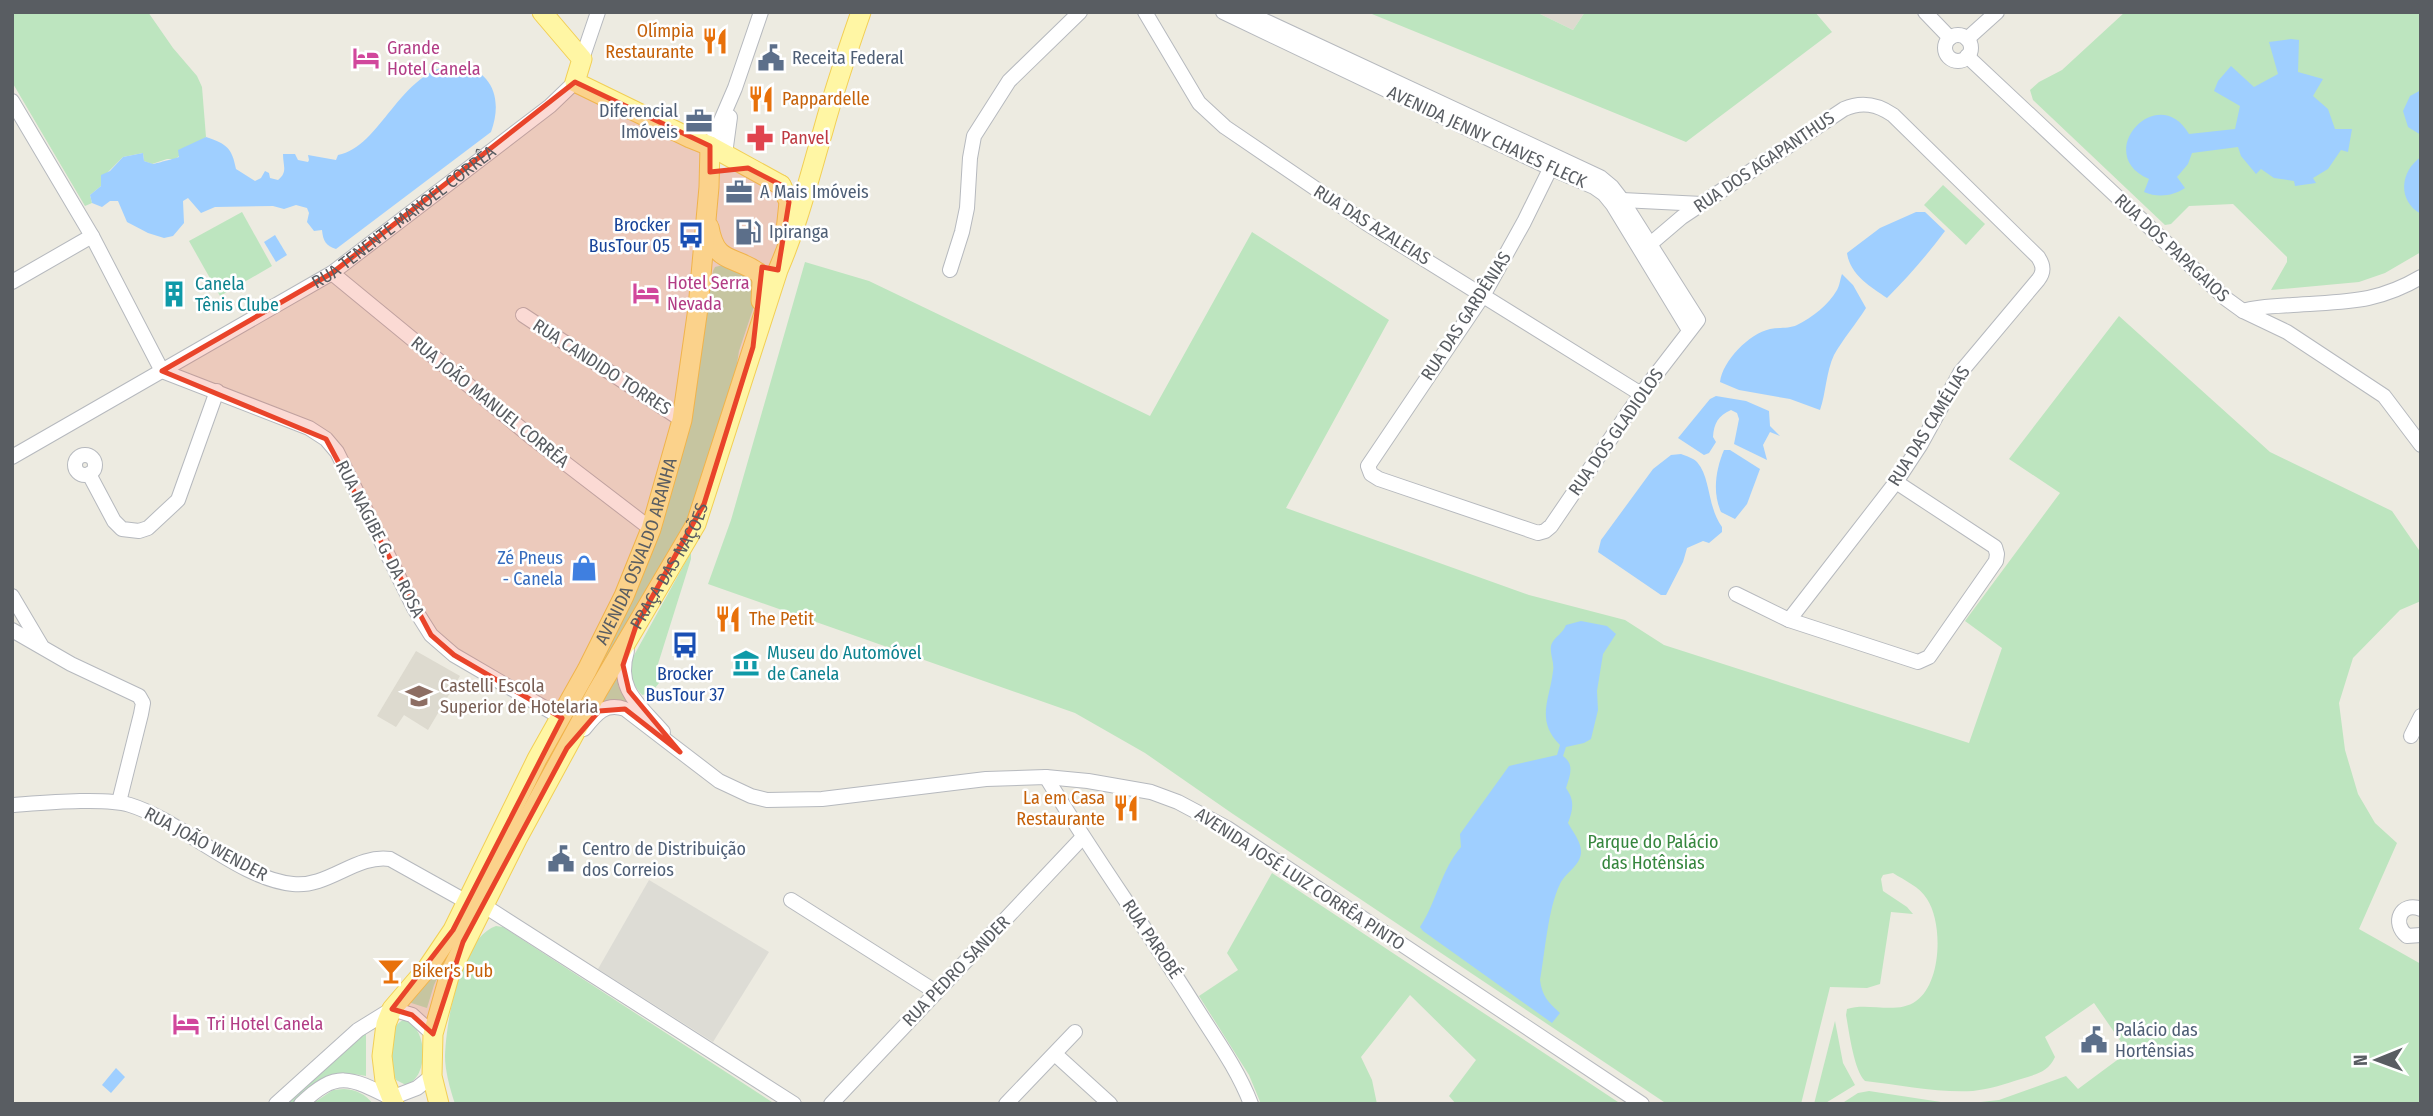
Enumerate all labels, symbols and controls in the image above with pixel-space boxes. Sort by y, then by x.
place label: Olímpia Restaurante [605,20,694,63]
restaurant icon: Olímpia Restaurante [700,26,730,56]
place label: Grande Hotel Canela [387,37,481,80]
hotel icon: Grande Hotel Canela [351,43,381,73]
public building icon: Receita Federal [756,43,786,73]
place label: Receita Federal [792,47,904,69]
street label: AVENIDA JENNY CHAVES FLECK [1384,81,1591,193]
restaurant icon: Pappardelle [746,84,776,114]
place label: Pappardelle [782,88,870,110]
place label: Diferencial Imóveis [599,100,678,143]
office icon: Diferencial Imóveis [684,106,714,136]
street label: RUA DOS AGAPANTHUS [1689,107,1839,217]
pharmacy icon: Panvel [745,123,775,153]
place label: Panvel [781,127,829,149]
street label: RUA TENENTE MANOEL CORRÊA [308,140,500,293]
office icon: A Mais Imóveis [724,177,754,207]
street label: RUA DAS AZALEIAS [1309,180,1435,270]
place label: A Mais Imóveis [760,181,869,203]
street label: RUA DOS PAPAGAIOS [2110,189,2234,307]
place label: Brocker BusTour 05 [589,214,671,257]
fuel station icon: Ipiranga [733,217,763,247]
bus stop icon: Brocker BusTour 05 [676,220,706,250]
place label: Ipiranga [769,221,829,243]
street label: RUA DAS GARDÊNIAS [1416,247,1516,385]
place label: Hotel Serra Nevada [667,272,750,315]
place label: Canela Tênis Clube [195,273,279,316]
hotel icon: Hotel Serra Nevada [631,278,661,308]
building icon: Canela Tênis Clube [159,279,189,309]
street label: RUA CANDIDO TORRES [529,314,675,420]
street label: RUA JOÃO MANUEL CORRÊA [407,332,574,473]
street label: RUA DAS CAMÉLIAS [1882,361,1975,490]
street label: RUA DOS GLADIOLOS [1564,364,1668,500]
street label: AVENIDA OSVALDO ARANHA [590,455,682,648]
street label: RUA NAGIBE G. DA ROSA [331,457,429,622]
street label: PRAÇA DAS NAÇÕES [625,500,713,633]
place label: Zé Pneus - Canela [497,547,563,590]
shop icon: Zé Pneus - Canela [569,553,599,583]
restaurant icon: The Petit [713,604,743,634]
place label: The Petit [749,608,814,630]
bus stop icon: Brocker BusTour 37 [670,630,700,660]
place label: Museu do Automóvel de Canela [767,642,922,685]
museum icon: Museu do Automóvel de Canela [731,648,761,678]
place label: Brocker BusTour 37 [645,663,725,706]
place label: Castelli Escola Superior de Hotelaria [440,675,599,718]
school or university icon: Castelli Escola Superior de Hotelaria [404,681,434,711]
place label: La em Casa Restaurante [1016,787,1105,830]
restaurant icon: La em Casa Restaurante [1111,793,1141,823]
street label: RUA JOÃO WENDER [141,802,271,886]
street label: AVENIDA JOSÉ LUIZ CORRÊA PINTO [1191,802,1410,955]
park label: Parque do Palácio das Hotênsias [1588,831,1718,874]
place label: Centro de Distribuição dos Correios [582,838,746,881]
public building icon: Centro de Distribuição dos Correios [546,844,576,874]
street label: RUA PAROBÉ [1117,895,1187,983]
street label: RUA PEDRO SANDER [898,911,1014,1031]
bar icon: Biker's Pub [376,956,406,986]
place label: Biker's Pub [412,960,493,982]
hotel icon: Tri Hotel Canela [171,1009,201,1039]
place label: Tri Hotel Canela [207,1013,324,1035]
place label: Palácio das Hortênsias [2115,1019,2198,1062]
public building icon: Palácio das Hortênsias [2079,1025,2109,1055]
north arrow [2342,1025,2412,1095]
text: N [2349,1054,2372,1066]

